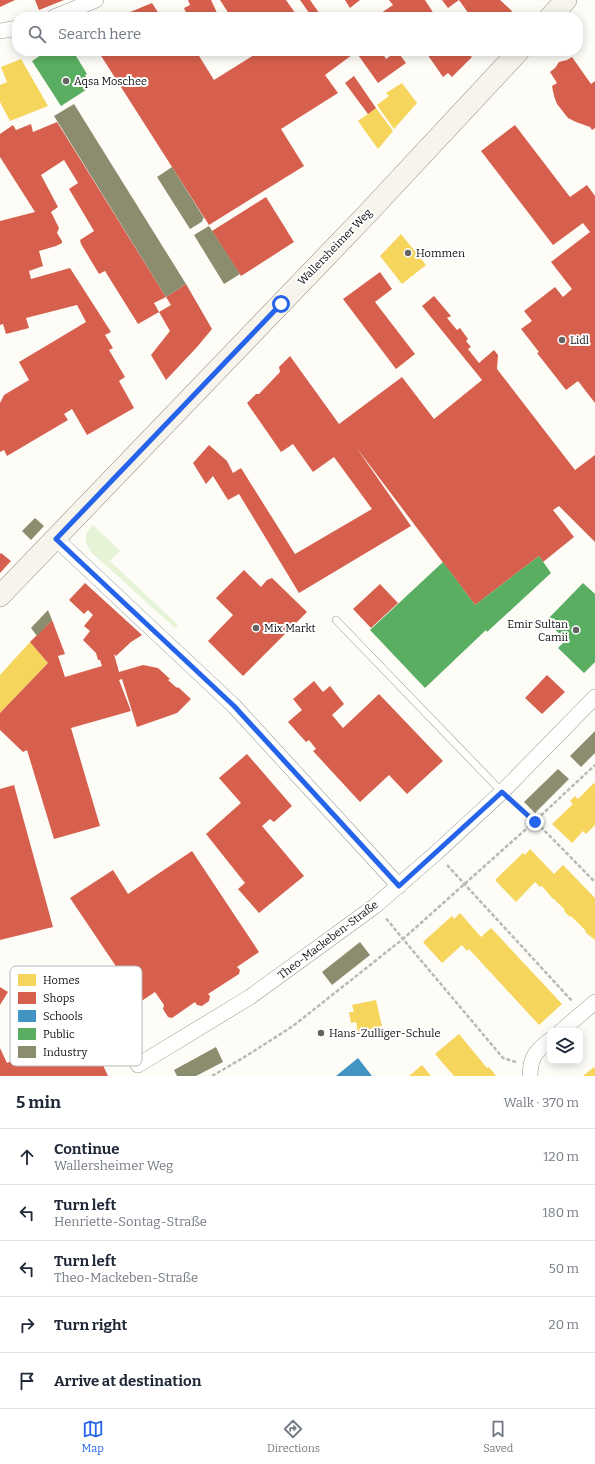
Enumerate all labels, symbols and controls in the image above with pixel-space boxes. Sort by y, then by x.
search box [12,12,583,56]
icon: search [26,23,48,45]
text: Search here [58,25,141,43]
place label: Aqsa Moschee [74,75,147,88]
marker: Aqsa Moschee [61,76,71,86]
street label: Wallersheimer Weg [295,206,375,288]
place label: Hommen [416,247,465,260]
marker: Hommen [403,248,413,258]
route start [272,295,290,313]
place label: Lidl [570,334,589,347]
marker: Lidl [557,335,567,345]
place label: Emir Sultan Camii [507,618,569,644]
place label: Mix Markt [264,622,316,635]
marker: Mix Markt [251,623,261,633]
marker: Emir Sultan Camii [571,625,581,635]
route end [526,813,544,831]
street label: Theo-Mackeben-Straße [275,898,381,982]
legend [10,966,142,1066]
text: Homes [43,974,80,987]
text: Shops [43,992,75,1005]
text: Schools [43,1010,83,1023]
place label: Hans-Zulliger-Schule [329,1027,441,1040]
text: Public [43,1028,75,1041]
marker: Hans-Zulliger-Schule [316,1028,326,1038]
map controls [547,1028,583,1064]
button: layers [547,1028,583,1064]
text: Industry [43,1046,87,1059]
text: 5 min [16,1092,61,1113]
text: Walk · 370 m [504,1095,579,1110]
text: Continue [54,1140,120,1158]
icon: ahead [16,1146,38,1168]
text: 120 m [543,1149,579,1164]
text: Wallersheimer Weg [54,1158,173,1173]
text: Turn left [54,1196,116,1214]
icon: left [16,1202,38,1224]
text: 180 m [543,1205,579,1220]
text: Henriette-Sontag-Straße [54,1214,207,1229]
text: Turn left [54,1252,116,1270]
icon: left [16,1258,38,1280]
text: 50 m [549,1261,579,1276]
text: Theo-Mackeben-Straße [54,1270,198,1285]
icon: right [16,1314,38,1336]
text: Turn right [54,1316,127,1334]
text: 20 m [549,1317,579,1332]
icon: arrive [16,1370,38,1392]
text: Arrive at destination [54,1372,201,1390]
tab: Map [82,1418,104,1455]
tab: Directions [267,1418,320,1455]
tab: Saved [483,1418,513,1455]

